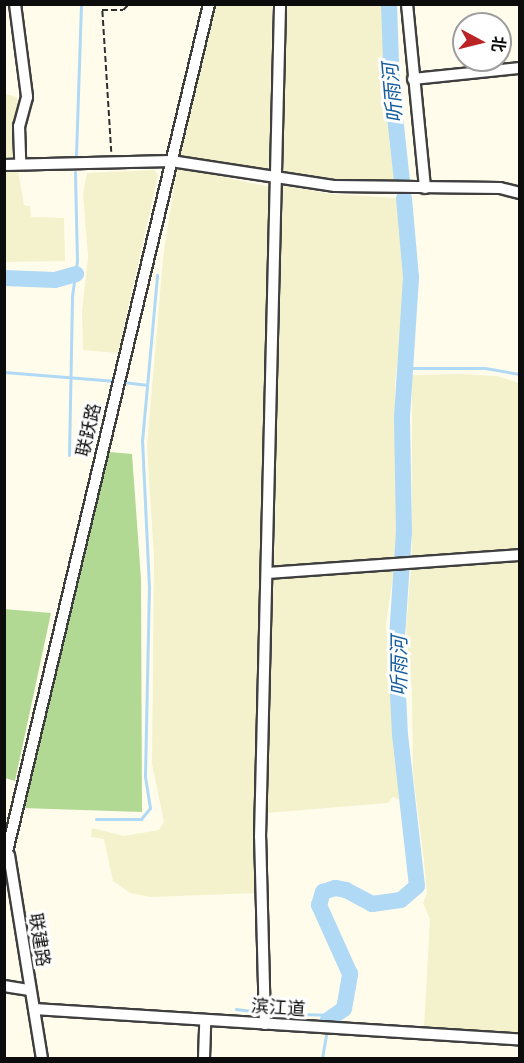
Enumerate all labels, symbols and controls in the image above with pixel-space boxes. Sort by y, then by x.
north arrow [452,12,512,72]
text: 北 [489,35,508,53]
water label: 听雨河 [378,62,408,124]
street label: 联跃路 [72,401,106,459]
water label: 听雨河 [387,636,411,696]
street label: 联建路 [24,912,54,968]
street label: 滨江道 [250,995,306,1021]

